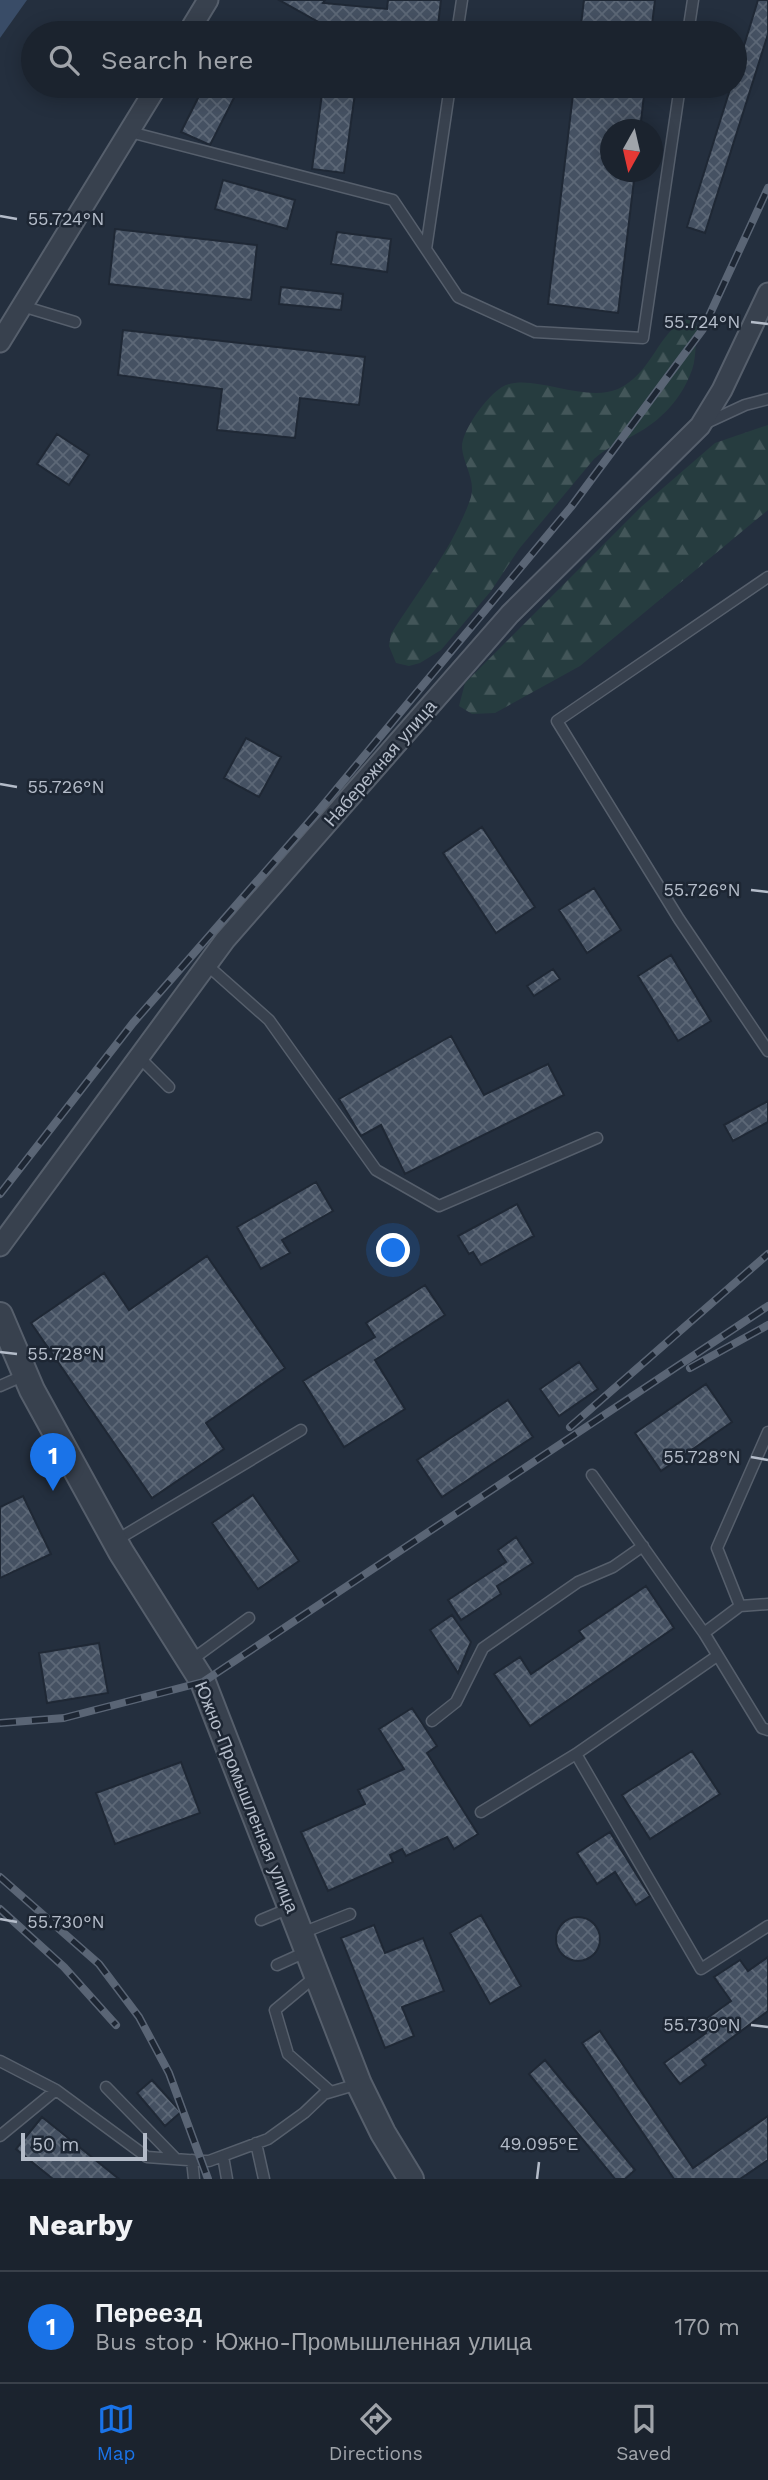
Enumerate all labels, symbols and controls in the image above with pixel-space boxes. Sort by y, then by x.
search box [21,21,747,98]
icon: search [45,41,83,79]
text: Search here [101,45,253,75]
north arrow [600,119,663,182]
text: 55.724°N [28,208,104,229]
text: 55.724°N [664,311,740,332]
street label: Набережная улица [319,695,441,830]
text: 55.726°N [27,776,105,797]
text: 55.726°N [663,879,741,900]
your location [376,1233,410,1267]
text: 55.728°N [27,1343,105,1364]
pin: 1 [30,1433,76,1491]
text: 55.728°N [663,1446,741,1467]
street label: Южно-Промышленная улица [191,1678,304,1917]
text: 55.730°N [27,1911,105,1932]
text: 55.730°N [663,2014,741,2035]
scale bar [21,2130,147,2162]
text: 50 m [32,2133,79,2156]
text: 49.095°E [500,2133,578,2154]
text: Nearby [28,2207,133,2242]
text: Переезд [95,2298,202,2328]
text: 1 [46,2314,56,2341]
text: 170 m [675,2314,740,2341]
text: Bus stop · Южно-Промышленная улица [95,2329,532,2356]
tab: Map [97,2400,135,2465]
tab: Directions [329,2400,423,2465]
tab: Saved [616,2400,671,2465]

